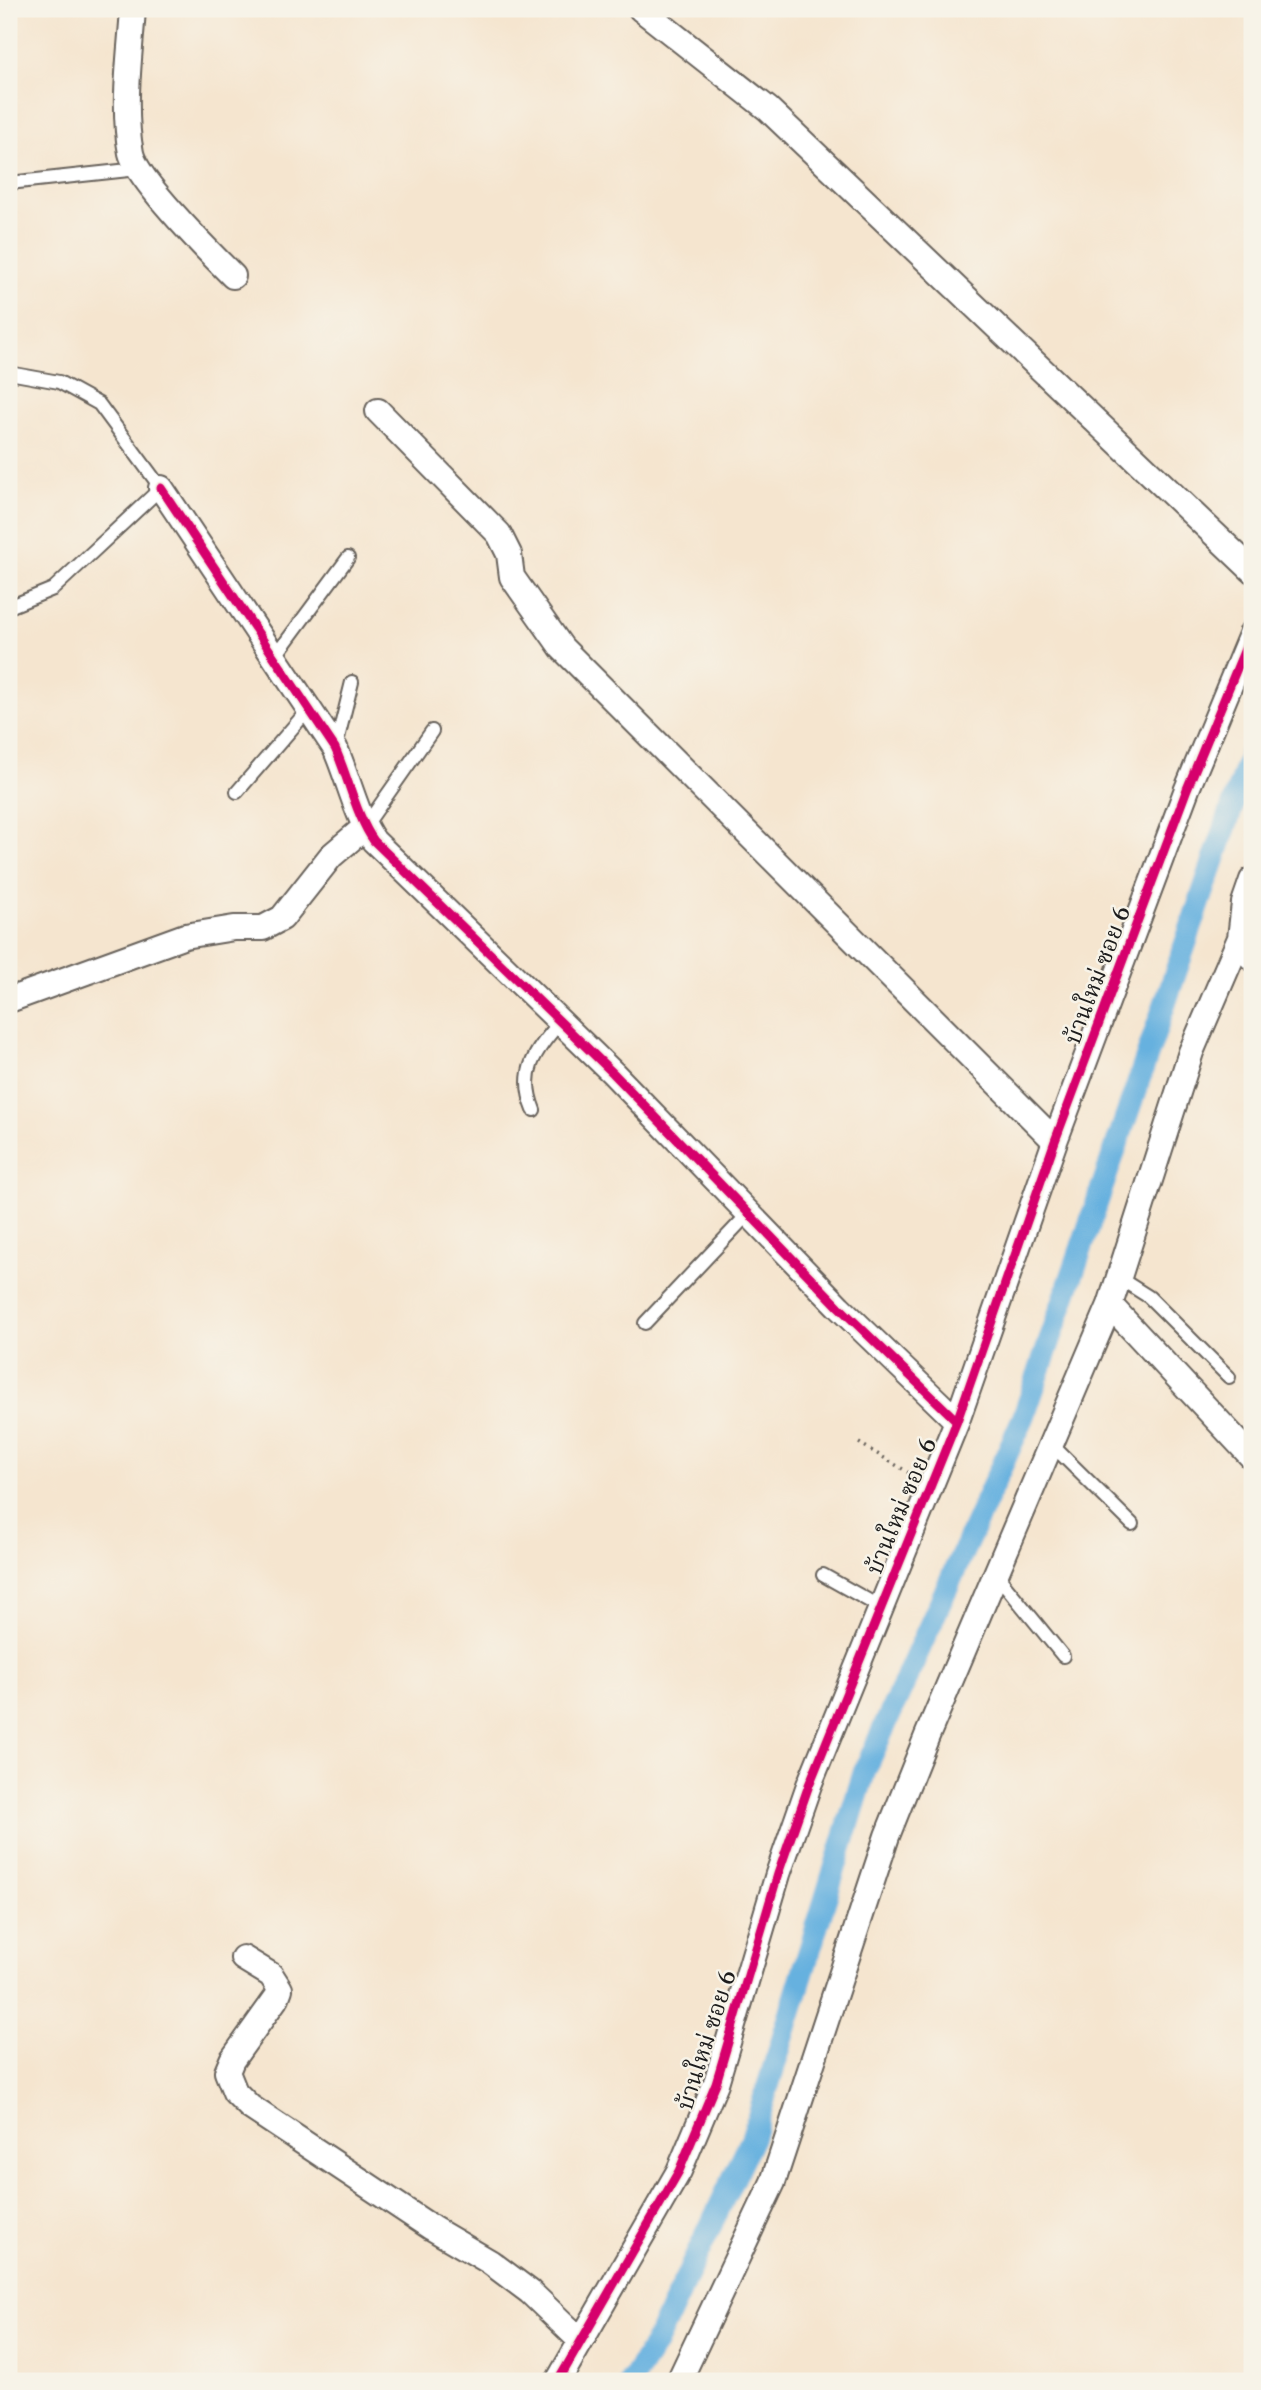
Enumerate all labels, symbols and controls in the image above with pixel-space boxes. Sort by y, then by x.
street label: บ้านใหม่ ซอย 6 [1056,901,1136,1048]
street label: บ้านใหม่ ซอย 6 [858,1433,942,1578]
street label: บ้านใหม่ ซอย 6 [668,1966,742,2113]

